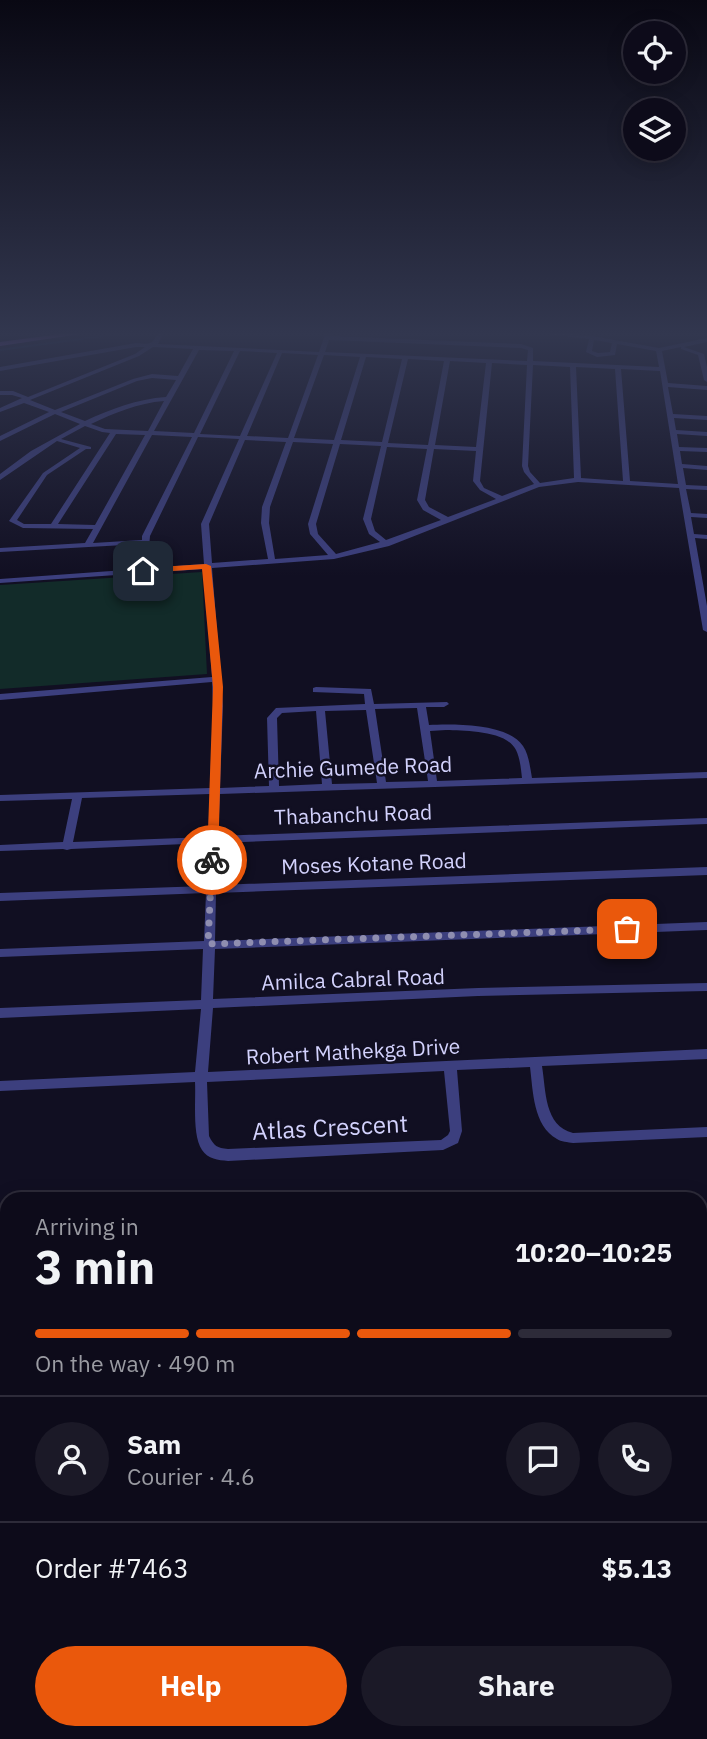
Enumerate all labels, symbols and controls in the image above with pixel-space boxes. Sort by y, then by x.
map controls [623,21,686,161]
button: locate [623,21,686,84]
button: layers [623,98,686,161]
pin [113,541,173,601]
icon: home [124,552,162,590]
street label: Archie Gumede Road [253,750,453,784]
street label: Thabanchu Road [273,797,433,831]
courier [177,825,247,895]
icon: bike [193,841,231,879]
street label: Moses Kotane Road [281,846,467,880]
pin [597,899,657,959]
icon: bag [608,910,646,948]
street label: Amilca Cabral Road [261,962,445,996]
street label: Robert Mathekga Drive [245,1031,461,1071]
street label: Atlas Crescent [251,1107,409,1147]
text: Arriving in [35,1211,139,1241]
text: 10:20–10:25 [515,1235,672,1269]
text: 3 min [35,1237,155,1297]
text: On the way · 490 m [35,1348,235,1378]
button: person [35,1422,109,1496]
button: chat [506,1422,580,1496]
button: phone [598,1422,672,1496]
text: Sam [127,1427,181,1461]
text: Courier · 4.6 [127,1461,255,1491]
text: Order #7463 [35,1551,189,1585]
text: $5.13 [602,1551,672,1585]
button: Help [35,1646,347,1726]
button: Share [361,1646,672,1726]

